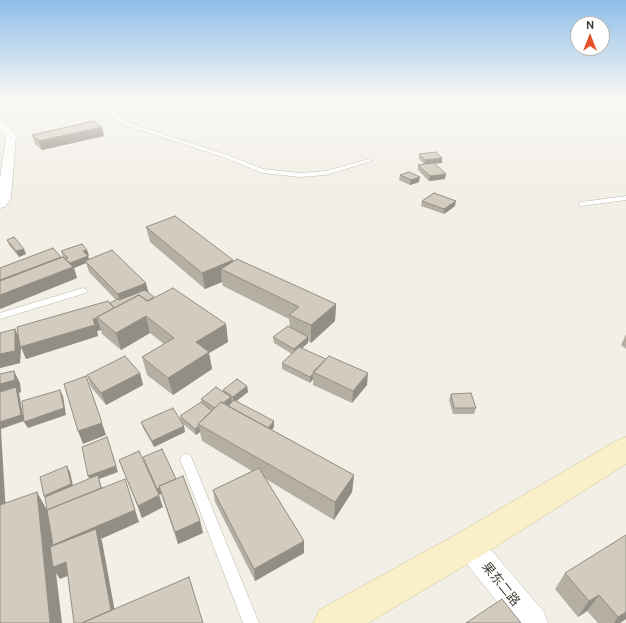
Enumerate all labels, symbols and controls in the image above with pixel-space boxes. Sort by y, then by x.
north arrow [570,16,610,56]
text: N [586,19,594,31]
street label: 果东二路 [479,559,523,609]

